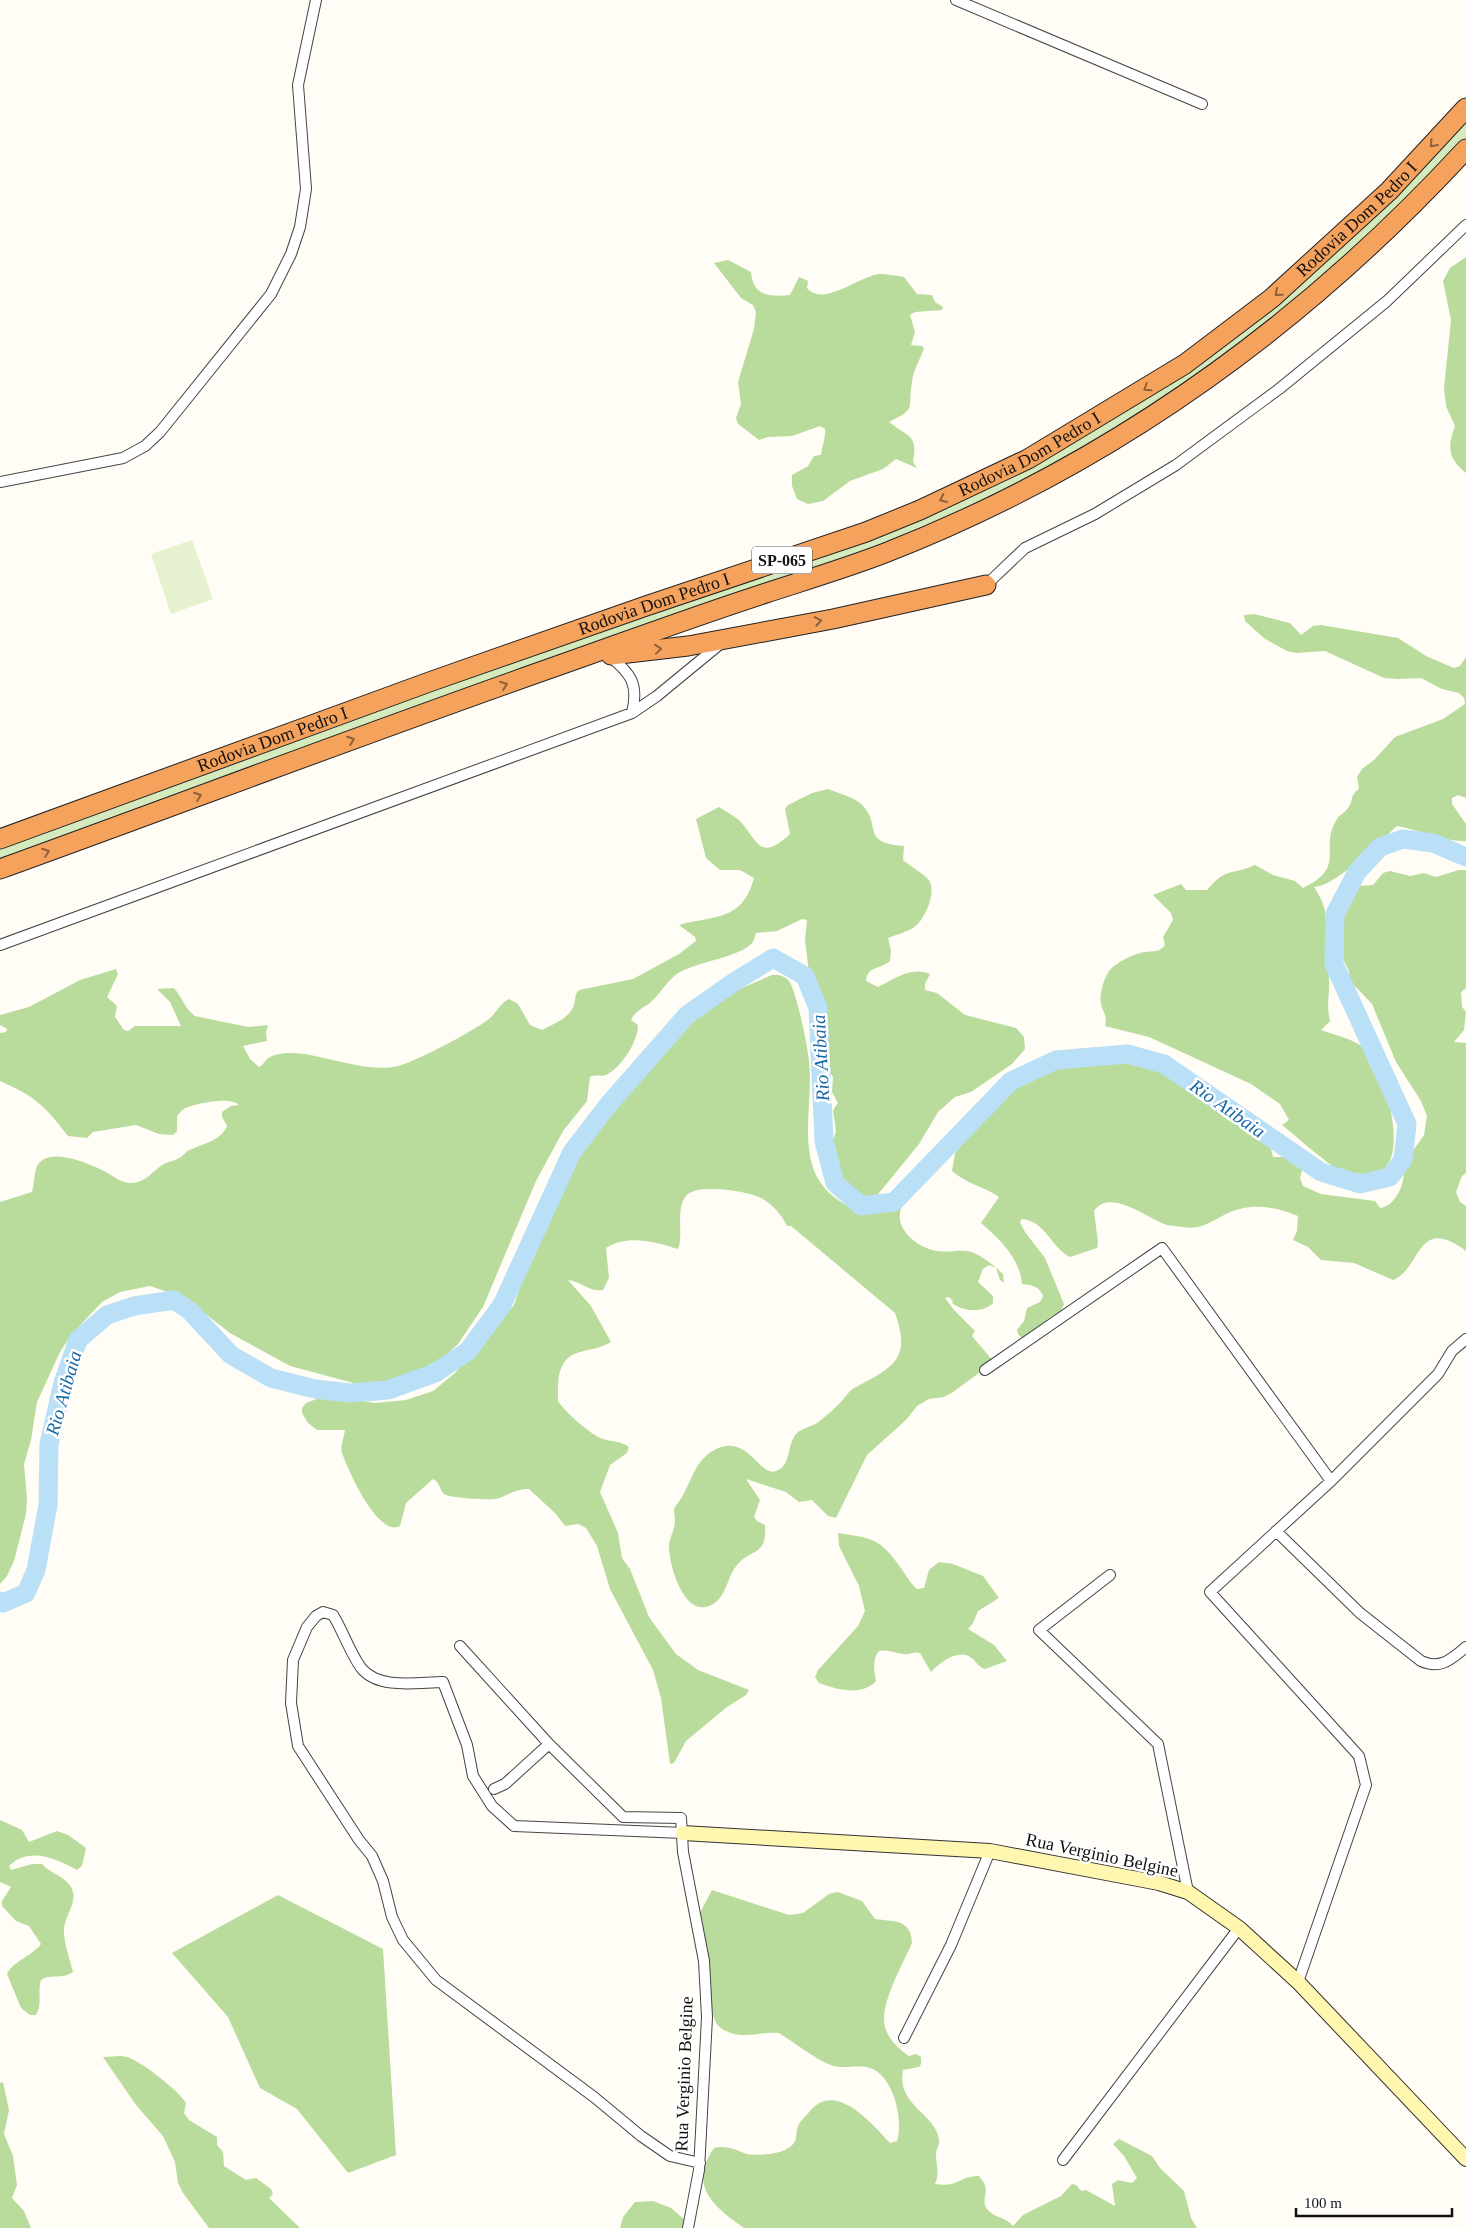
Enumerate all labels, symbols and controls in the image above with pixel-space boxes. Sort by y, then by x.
one-way arrow [1430,139,1439,148]
street label: Rodovia Dom Pedro I [1292,158,1421,281]
one-way arrow [1275,287,1284,296]
one-way arrow [1143,382,1152,392]
street label: Rodovia Dom Pedro I [955,408,1104,500]
one-way arrow [939,493,948,504]
road number: SP-065 [752,546,812,574]
street label: Rodovia Dom Pedro I [576,569,732,639]
one-way arrow [814,617,823,627]
one-way arrow [654,644,662,655]
one-way arrow [499,681,507,691]
street label: Rodovia Dom Pedro I [194,703,350,776]
one-way arrow [346,736,355,746]
one-way arrow [193,792,202,802]
one-way arrow [41,848,50,858]
water label: Rio Atibaia [808,1014,833,1103]
water label: Rio Atibaia [1185,1074,1269,1142]
water label: Rio Atibaia [41,1349,86,1439]
street label: Rua Verginio Belgine [1024,1829,1180,1881]
street label: Rua Verginio Belgine [671,1996,697,2152]
scale bar [1296,2186,1452,2218]
text: 100 m [1304,2195,1342,2211]

